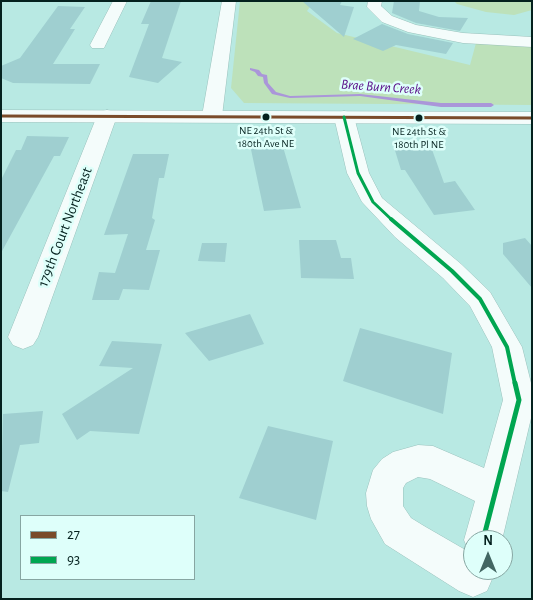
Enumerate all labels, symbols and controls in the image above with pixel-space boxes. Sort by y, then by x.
water label: Brae Burn Creek [340,76,422,98]
marker: NE 24th St & 180th Ave NE [261,112,271,122]
marker: NE 24th St & 180th Pl NE [414,113,424,123]
place label: NE 24th St & 180th Ave NE [238,124,294,150]
place label: NE 24th St & 180th Pl NE [392,125,446,151]
street label: 179th Court Northeast [34,165,96,289]
legend [20,515,195,580]
text: 27 [67,527,80,542]
north arrow [463,530,513,580]
text: N [483,534,493,548]
text: 93 [67,552,80,567]

